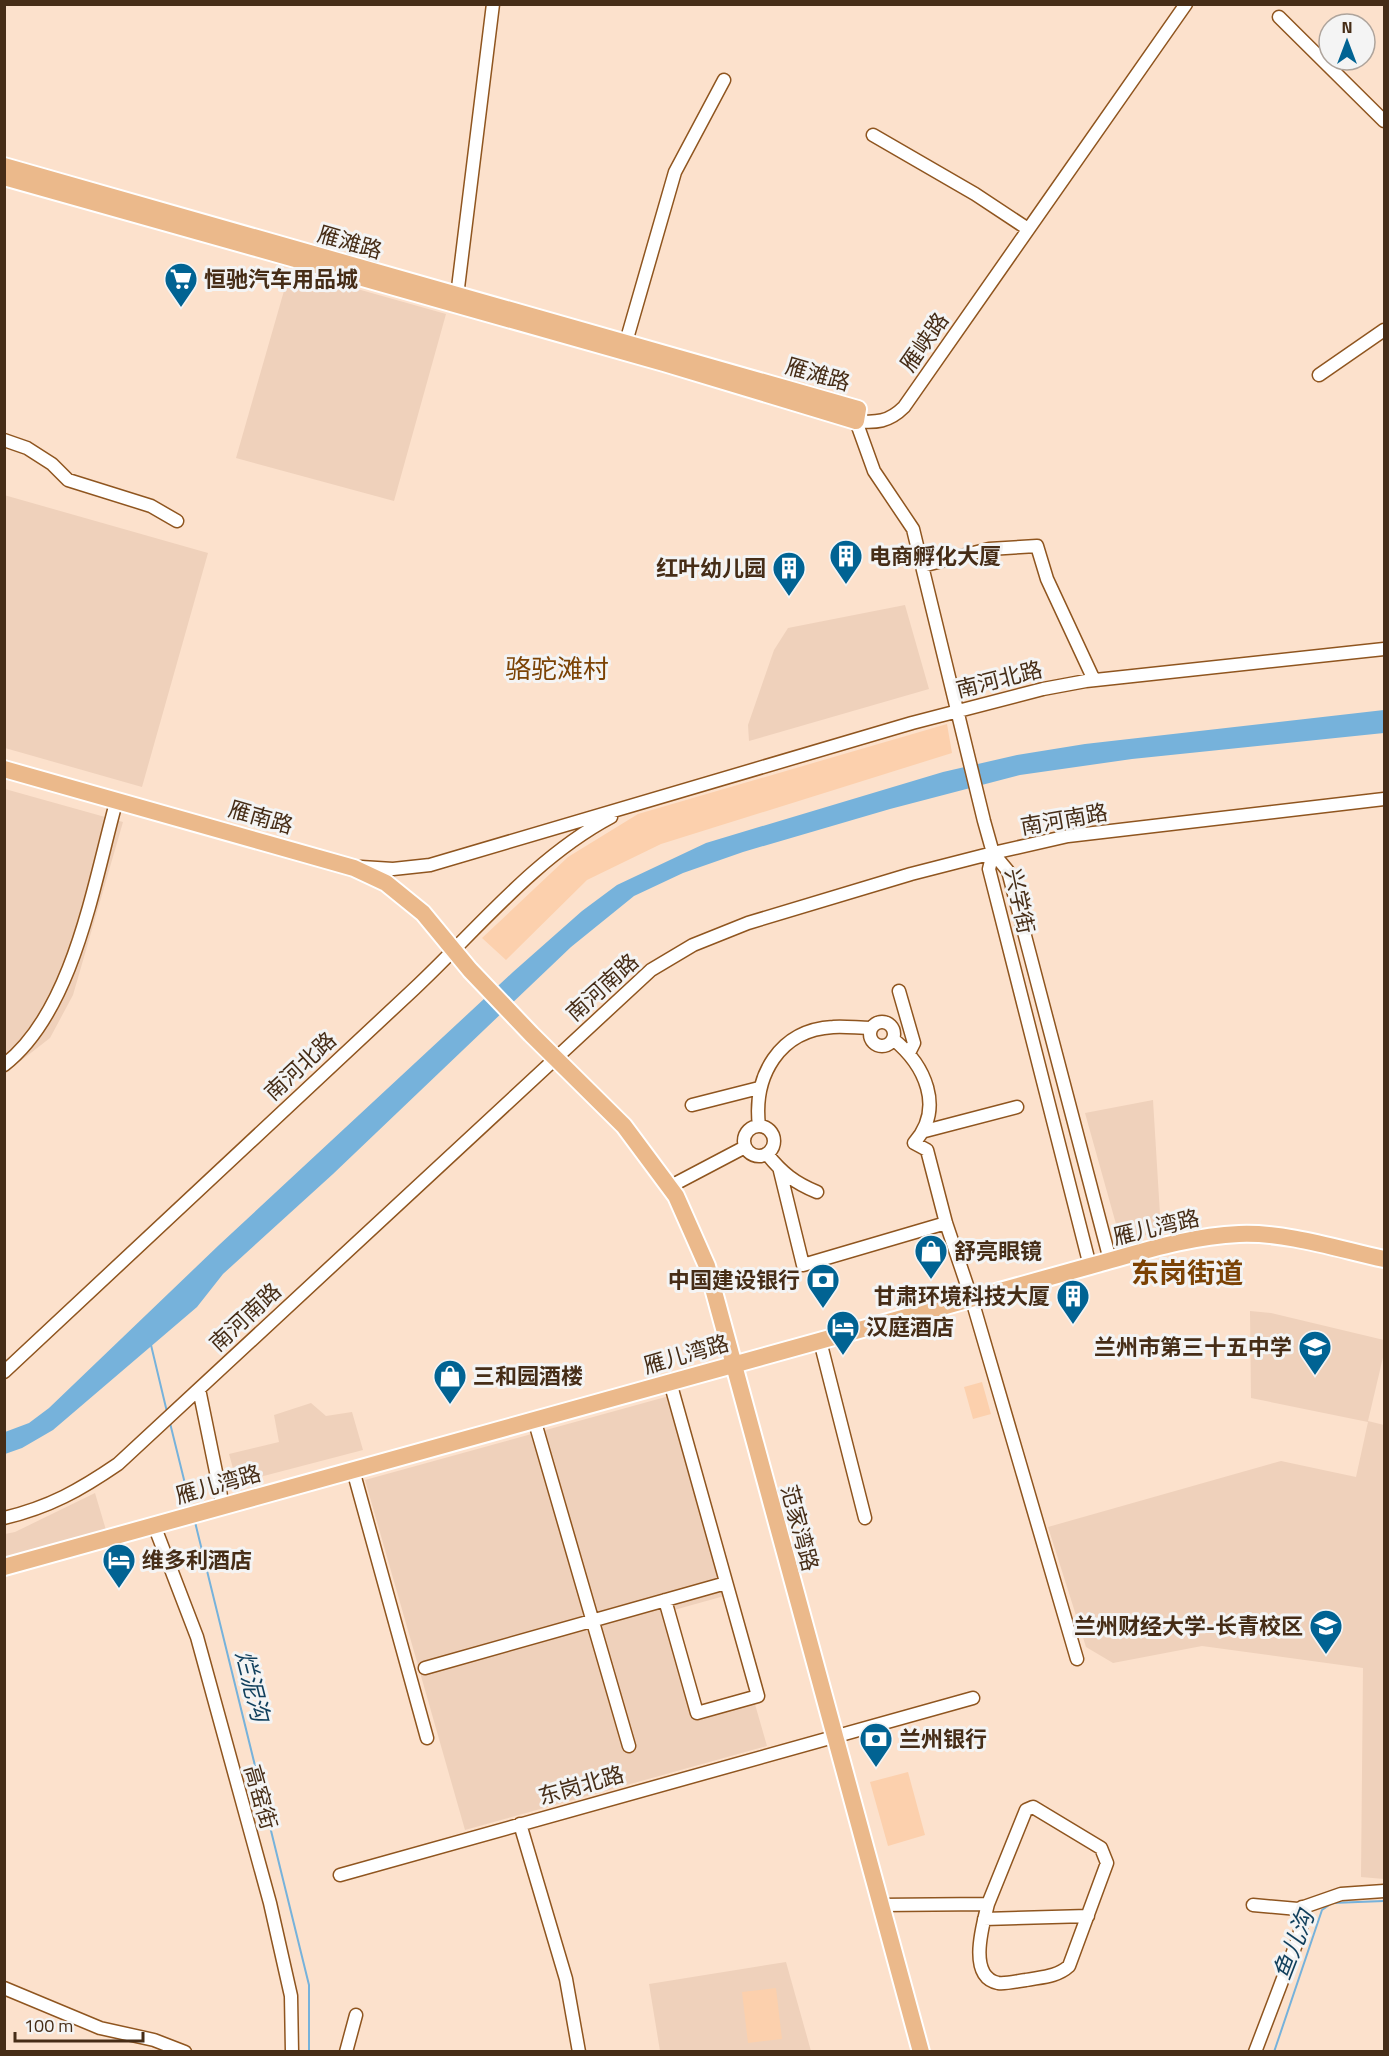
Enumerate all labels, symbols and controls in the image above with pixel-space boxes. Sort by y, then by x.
north arrow [1317,12,1377,72]
text: N [1341,15,1353,39]
street label: 雁滩路 [314,217,386,267]
supermarket icon: 恒驰汽车用品城 [163,261,199,308]
place label: 恒驰汽车用品城 [204,262,358,296]
street label: 雁峡路 [891,305,957,379]
street label: 雁滩路 [782,349,854,399]
building icon: 电商孵化大厦 [828,538,864,585]
place label: 电商孵化大厦 [869,539,1001,573]
building icon: 红叶幼儿园 [771,550,807,597]
place label: 红叶幼儿园 [656,551,766,585]
district label: 骆驼滩村 [505,649,609,688]
street label: 南河北路 [952,652,1046,706]
street label: 雁南路 [225,792,297,842]
street label: 南河南路 [1018,795,1110,843]
street label: 兴学街 [997,865,1043,937]
street label: 南河南路 [558,945,646,1029]
street label: 南河北路 [256,1024,344,1108]
street label: 雁儿湾路 [1109,1201,1203,1253]
shop icon: 舒亮眼镜 [913,1233,949,1280]
place label: 舒亮眼镜 [954,1234,1042,1268]
district label: 东岗街道 [1131,1251,1243,1294]
bank icon: 中国建设银行 [805,1262,841,1309]
place label: 中国建设银行 [668,1263,800,1297]
street label: 南河南路 [201,1275,289,1359]
building icon: 甘肃环境科技大厦 [1055,1278,1091,1325]
place label: 甘肃环境科技大厦 [874,1279,1050,1313]
hotel icon: 汉庭酒店 [825,1309,861,1356]
place label: 汉庭酒店 [866,1310,954,1344]
street label: 雁儿湾路 [639,1326,733,1382]
school or university icon: 兰州市第三十五中学 [1297,1329,1333,1376]
place label: 兰州市第三十五中学 [1094,1330,1292,1364]
shop icon: 三和园酒楼 [432,1358,468,1405]
place label: 三和园酒楼 [473,1359,583,1393]
street label: 雁儿湾路 [171,1456,265,1512]
street label: 范家湾路 [772,1481,828,1575]
hotel icon: 维多利酒店 [101,1542,137,1589]
place label: 维多利酒店 [142,1543,252,1577]
school or university icon: 兰州财经大学-长青校区 [1308,1608,1344,1655]
place label: 兰州财经大学-长青校区 [1074,1609,1303,1643]
water label: 烂泥沟 [227,1646,280,1728]
bank icon: 兰州银行 [858,1721,894,1768]
place label: 兰州银行 [899,1722,987,1756]
street label: 东岗北路 [534,1757,628,1813]
street label: 高窑街 [236,1761,286,1833]
water label: 鱼儿沟 [1263,1902,1324,1985]
scale bar [15,2005,142,2043]
text: 100 m [24,2012,73,2039]

